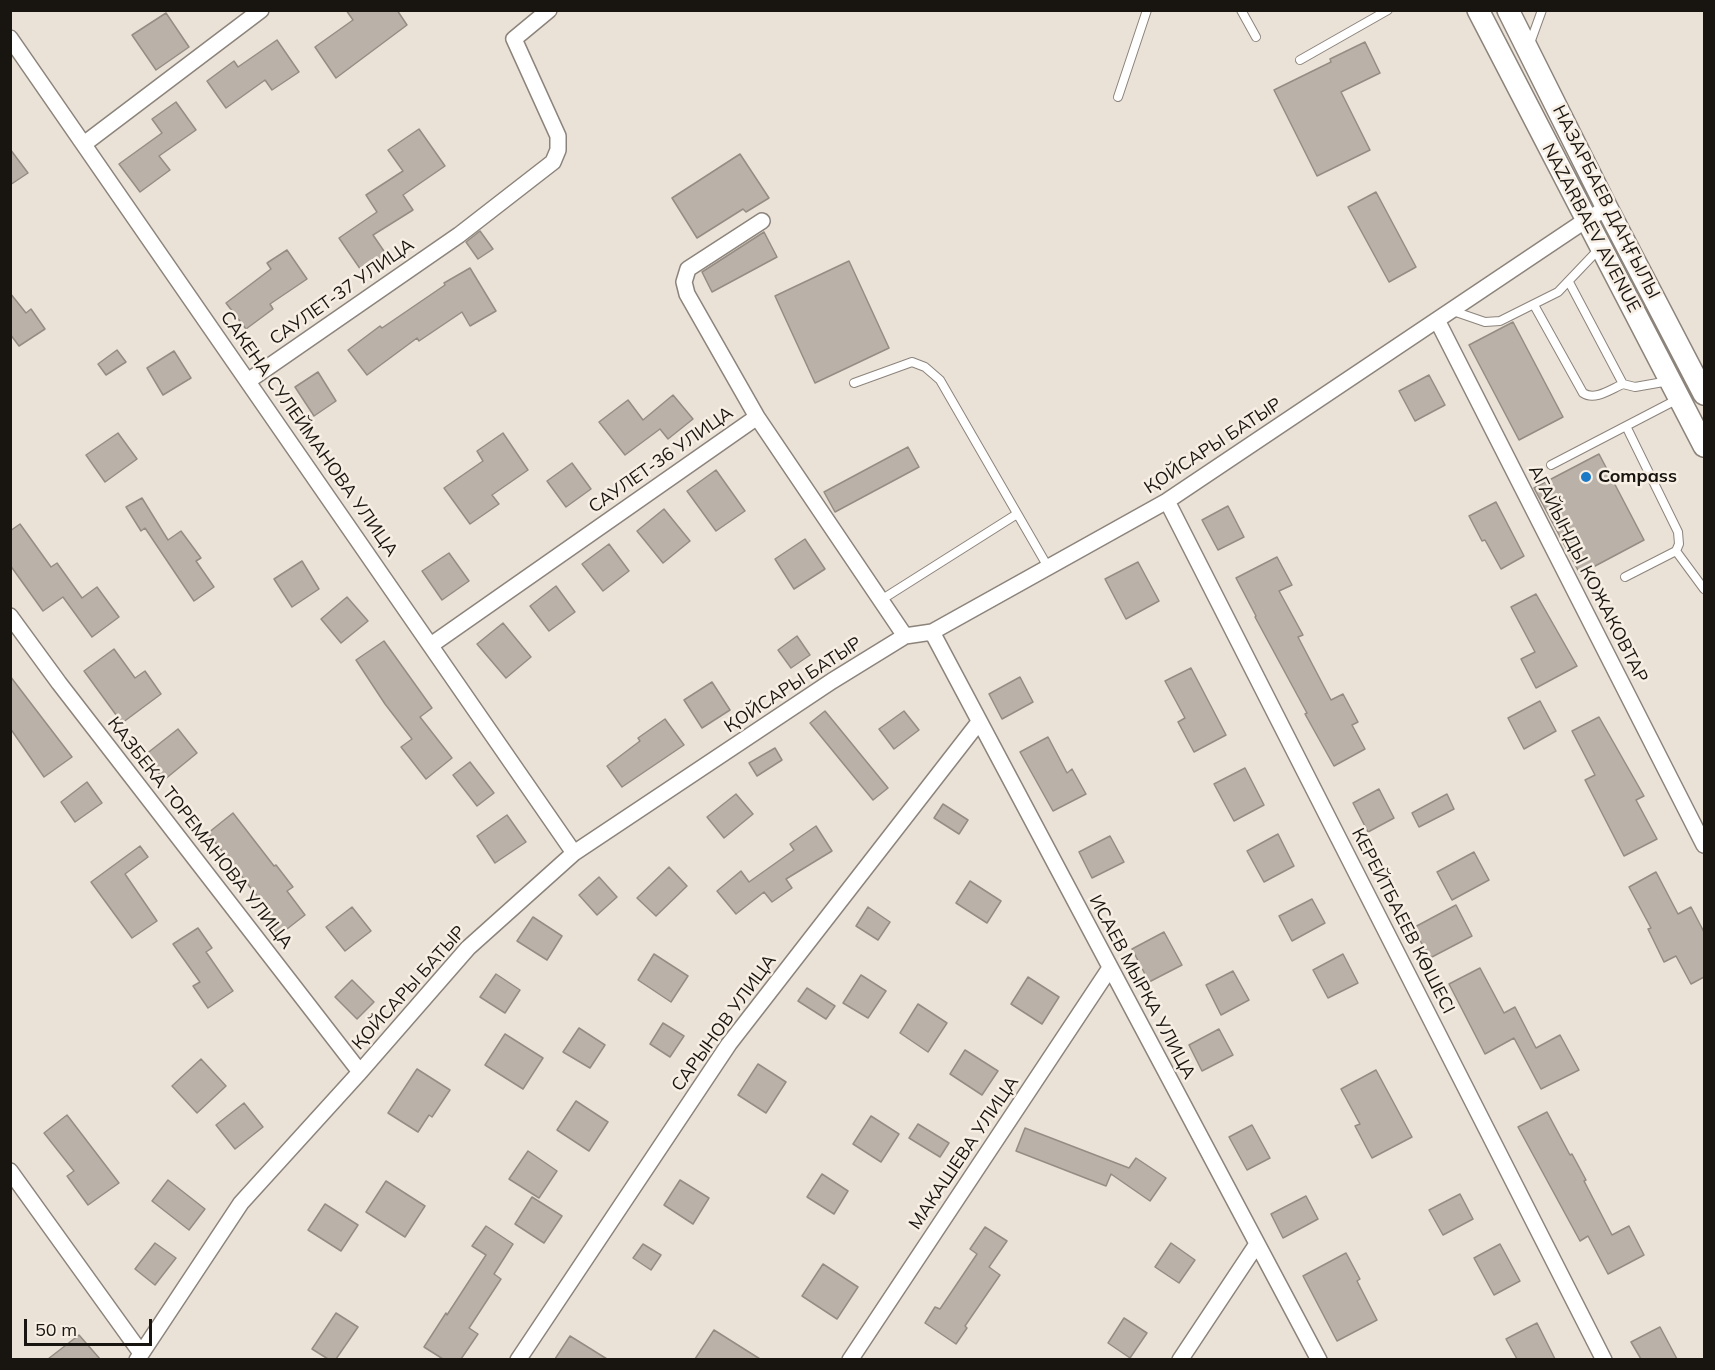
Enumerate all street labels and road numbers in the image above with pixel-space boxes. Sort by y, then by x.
street label: НАЗАРБАЕВ ДАҢҒЫЛЫ [1548,102,1664,302]
street label: NAZARBAEV AVENUE [1537,140,1645,316]
street label: САУЛЕТ-37 УЛИЦА [266,234,418,350]
street label: САКЕНА СУЛЕЙМАНОВА УЛИЦА [216,307,402,561]
street label: ҚОЙСАРЫ БАТЫР [1140,394,1286,498]
street label: САУЛЕТ-36 УЛИЦА [585,402,737,518]
street label: АГАЙЫНДЫ КОЖАКОВТАР [1524,462,1652,686]
street label: ҚОЙСАРЫ БАТЫР [720,633,866,737]
street label: КАЗБЕКА ТОРЕМАНОВА УЛИЦА [103,713,297,953]
street label: КЕРЕЙТБАЕЕВ КӨШЕСІ [1347,825,1459,1017]
street label: ИСАЕВ МЫРКА УЛИЦА [1084,891,1200,1083]
street label: ҚОЙСАРЫ БАТЫР [348,922,470,1054]
street label: САРЫНОВ УЛИЦА [667,950,781,1096]
street label: МАКАШЕВА УЛИЦА [905,1072,1023,1234]

